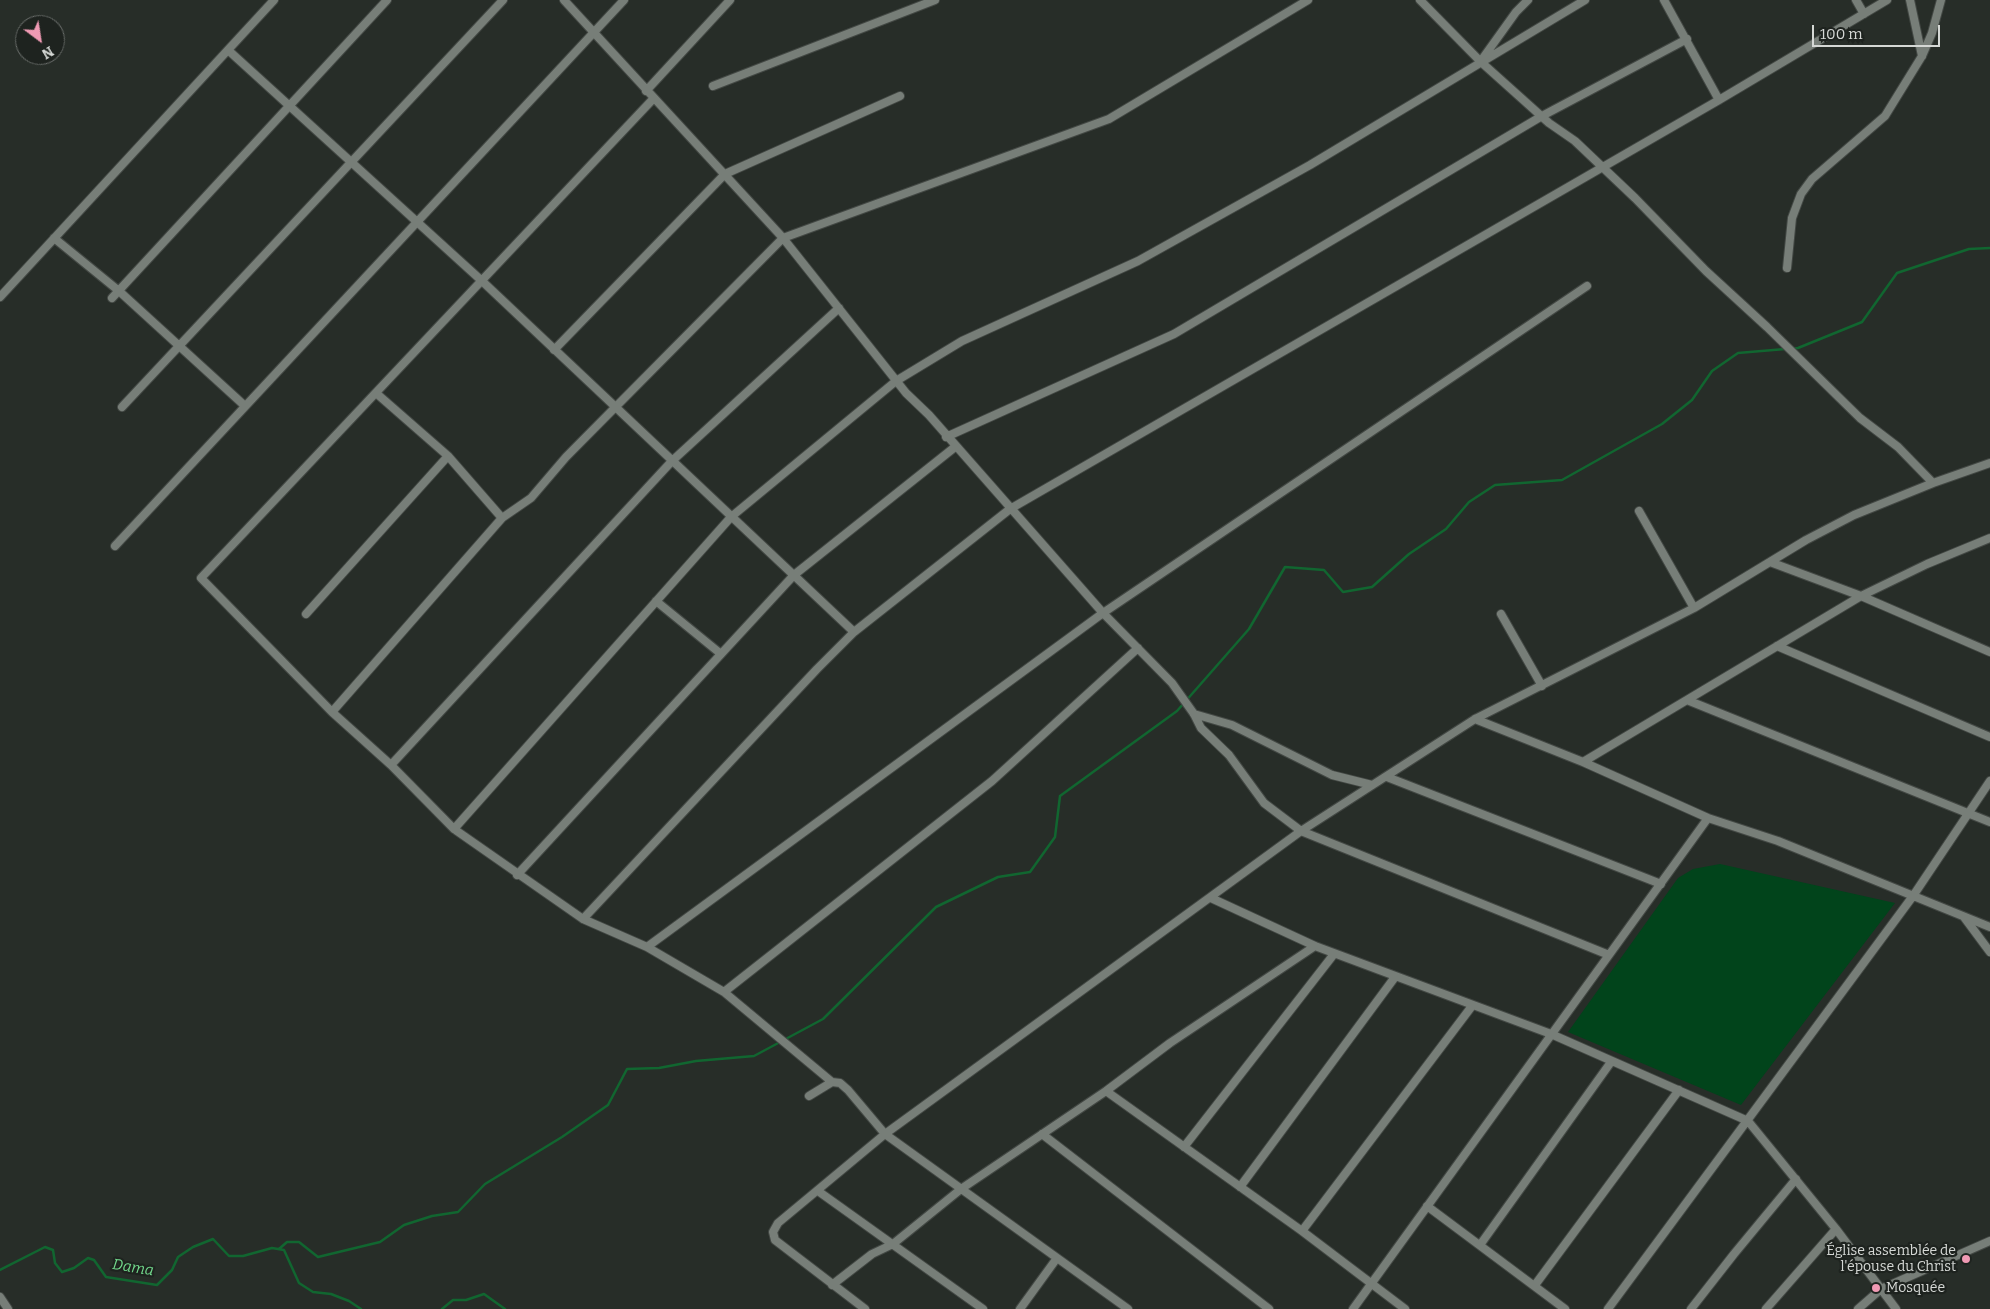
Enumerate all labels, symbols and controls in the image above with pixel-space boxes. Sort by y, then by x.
north arrow [15,15,65,65]
scale bar [1815,15,1942,47]
text: 100 m [1820,25,1863,43]
text: N [38,42,56,62]
place label: Église assemblée de l'épouse du Christ [1826,1243,1956,1276]
marker: Église assemblée de l'épouse du Christ [1960,1253,1972,1265]
water label: Dama [111,1256,155,1280]
place label: Mosquée [1886,1280,1945,1296]
marker: Mosquée [1870,1282,1882,1294]

